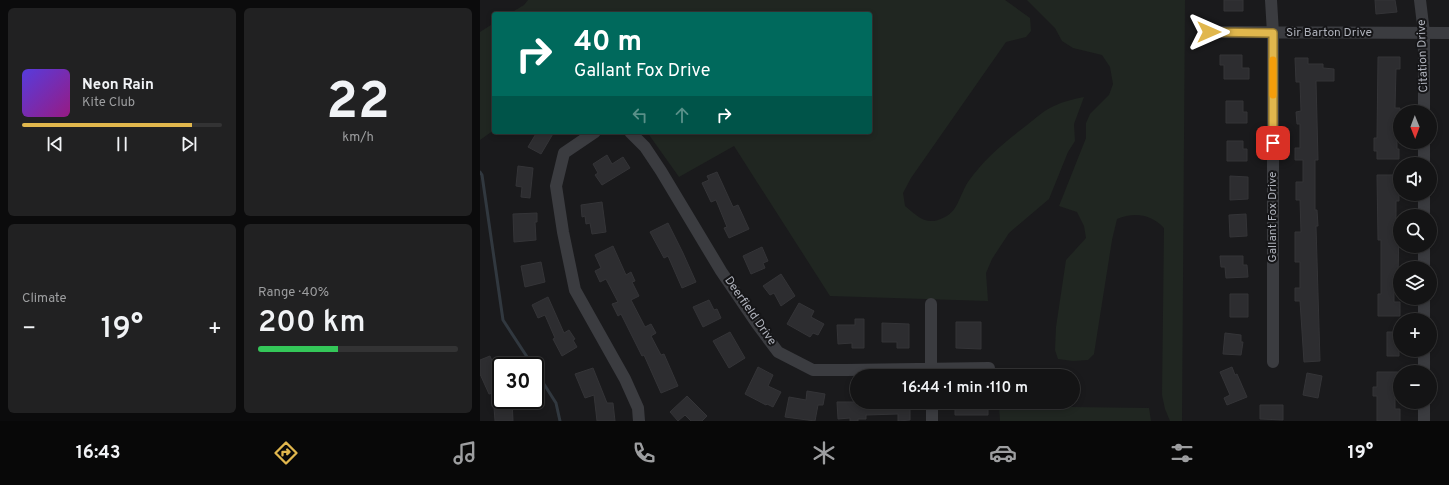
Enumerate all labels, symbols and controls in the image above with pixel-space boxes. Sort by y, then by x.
position arrow [1188,11,1230,53]
street label: Citation Drive [1414,19,1432,93]
text: 40 m [574,25,642,61]
street label: Sir Barton Drive [1286,25,1372,41]
icon: right [508,28,560,80]
text: Gallant Fox Drive [574,60,710,83]
text: 22 [326,71,390,137]
text: Neon Rain [82,76,154,95]
text: Kite Club [82,95,135,111]
icon: left [629,104,651,126]
icon: ahead [671,104,693,126]
icon: right [713,104,735,126]
north arrow [1393,105,1437,149]
map controls [1393,105,1437,409]
pin [1256,126,1290,160]
text: km/h [342,130,374,146]
icon: arrive [1262,132,1284,154]
icon: previous [44,133,66,155]
icon: pause [111,133,133,155]
icon: next [178,133,200,155]
button: sound [1393,157,1437,201]
street label: Gallant Fox Drive [1265,172,1281,262]
button: search [1393,209,1437,253]
button: layers [1393,261,1437,305]
street label: Deerfield Drive [720,273,780,349]
text: Range · 40% [258,285,329,301]
text: Climate [22,291,67,307]
text: 200 km [258,305,365,342]
text: 19° [101,311,143,348]
button: + [1393,313,1437,357]
text: − [22,316,36,343]
text: + [208,316,222,343]
speed limit sign: 30 [492,357,544,409]
button: − [1393,365,1437,409]
text: 16:44 · 1 min · 110 m [902,379,1028,398]
icon: directions [272,439,300,467]
icon: music [451,439,479,467]
icon: phone [630,439,658,467]
icon: climate [810,439,838,467]
icon: car [989,439,1017,467]
icon: filters [1168,439,1196,467]
text: 16:43 [76,442,121,465]
text: 19° [1348,442,1373,465]

